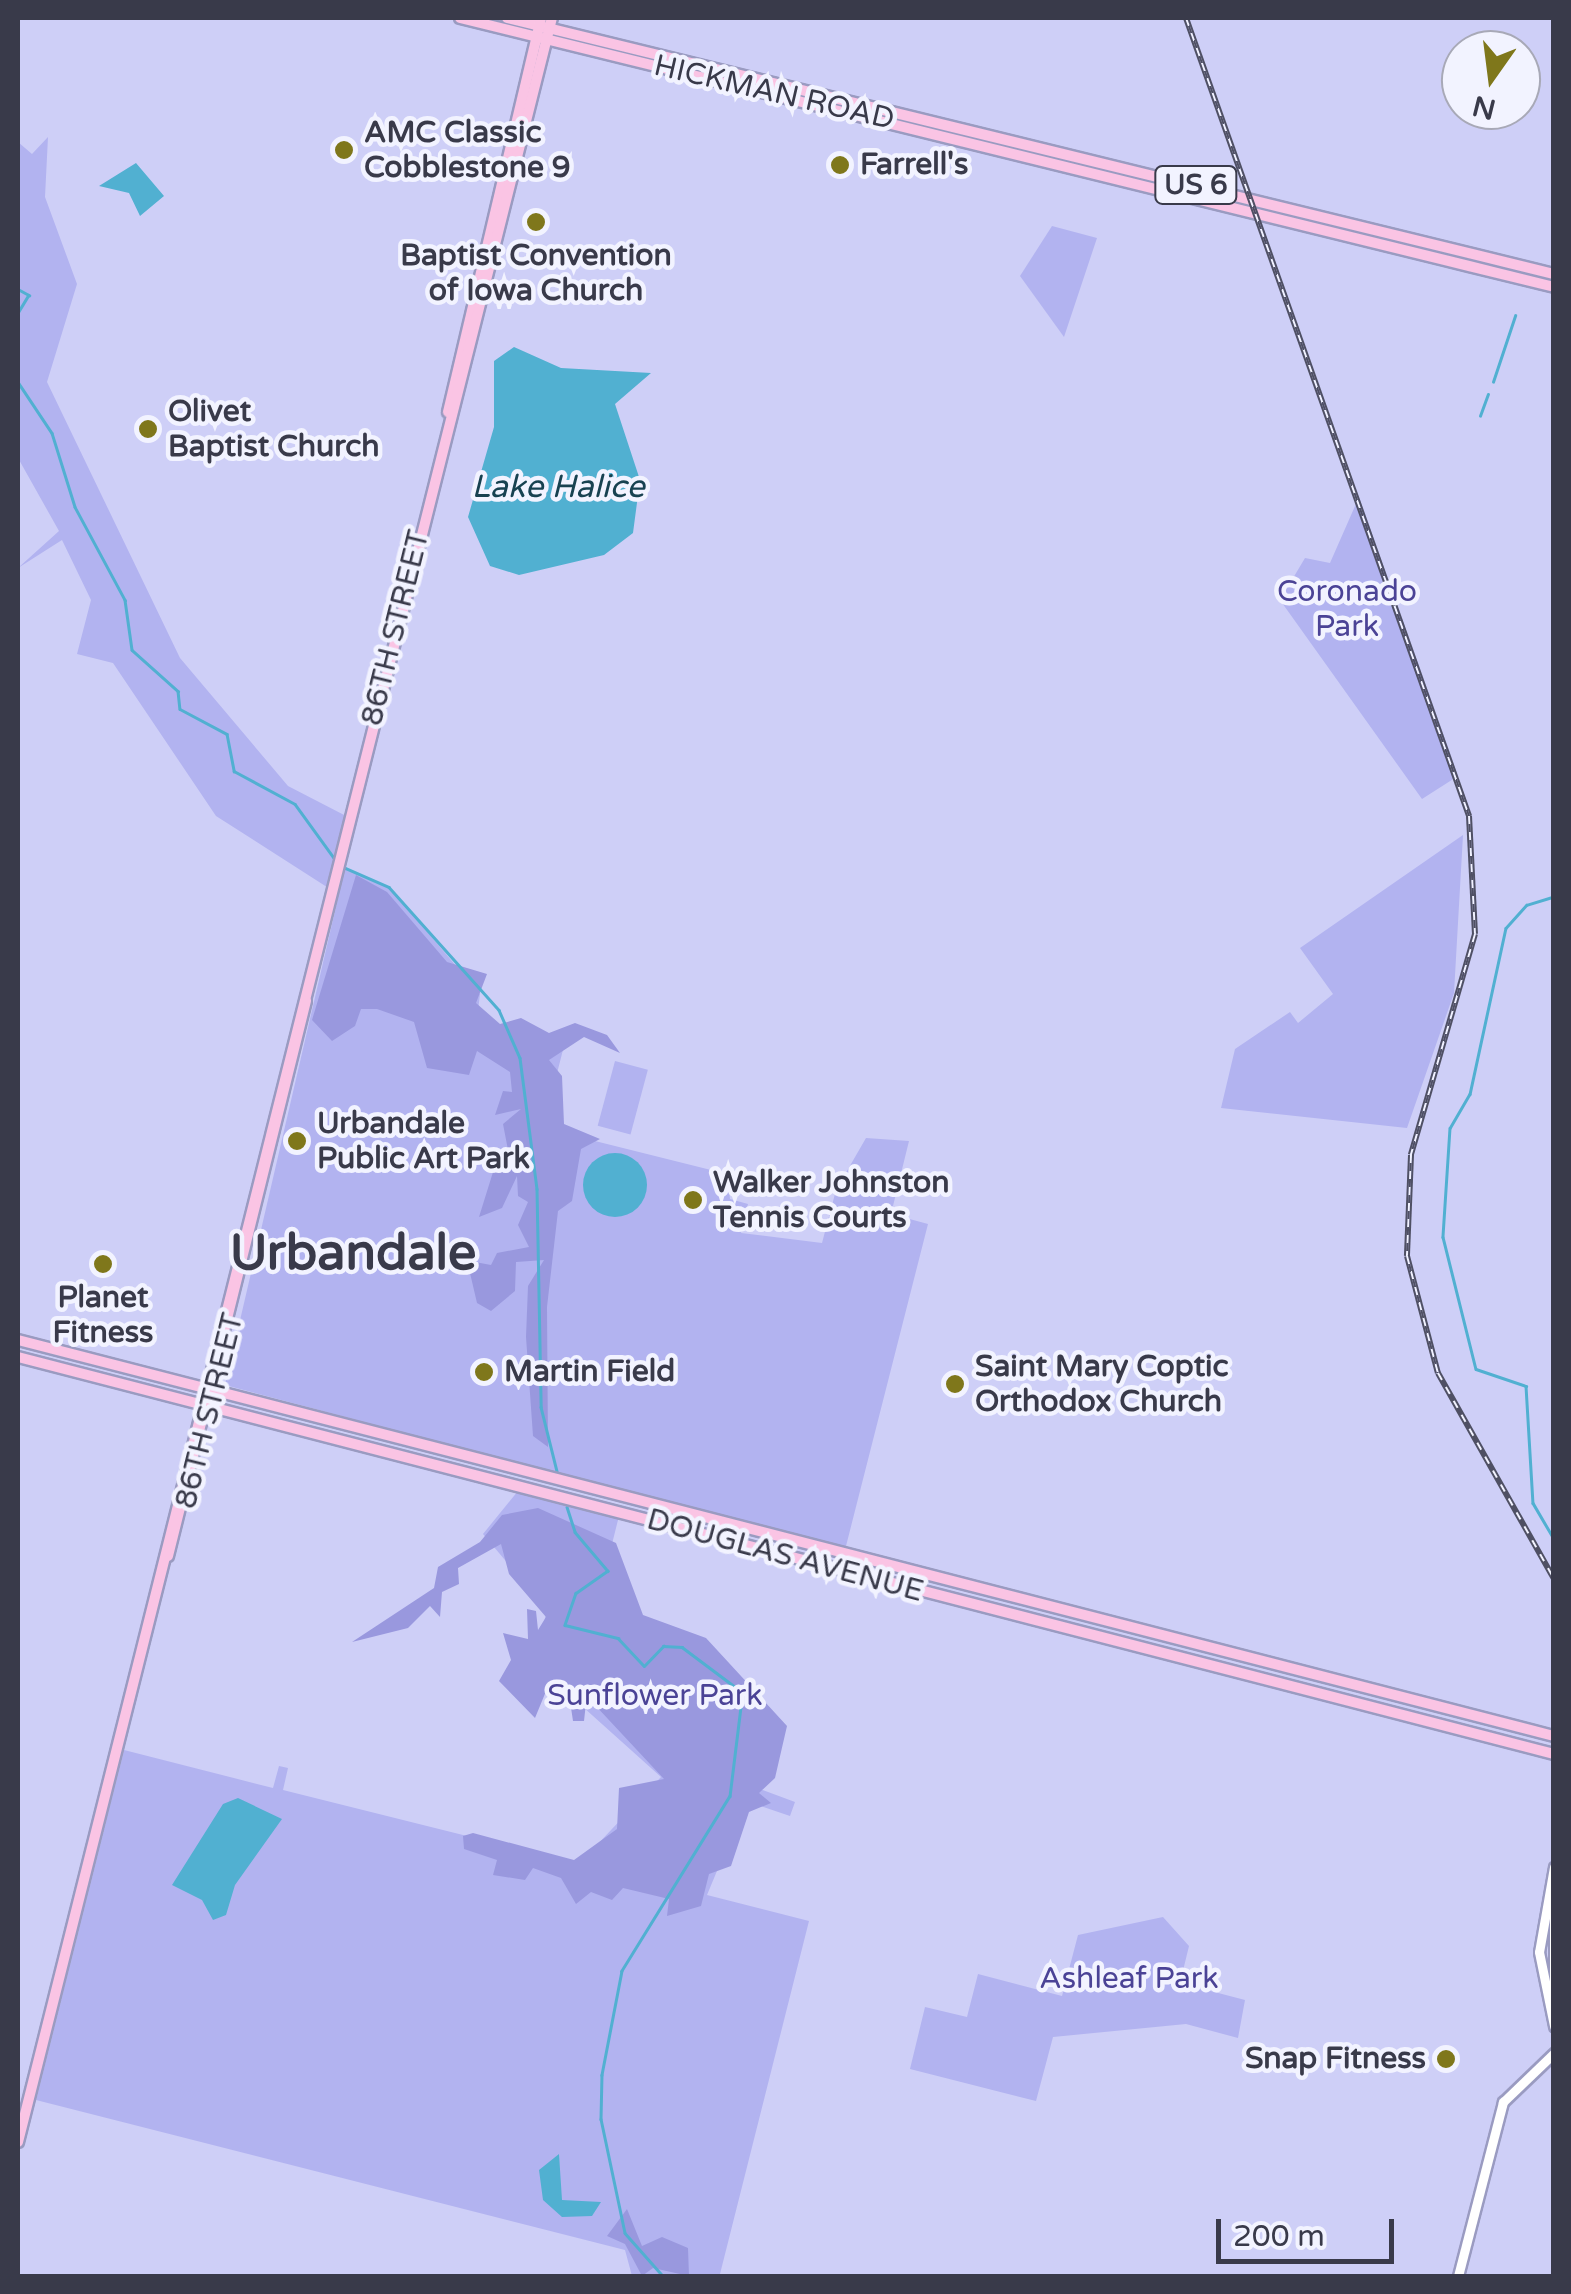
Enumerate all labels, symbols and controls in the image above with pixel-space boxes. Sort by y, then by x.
north arrow [1441,30,1541,130]
street label: HICKMAN ROAD [650,48,898,138]
text: N [1469,88,1499,126]
place label: AMC Classic Cobblestone 9 [364,115,571,186]
marker: AMC Classic Cobblestone 9 [333,139,355,161]
place label: Farrell's [860,147,968,183]
marker: Farrell's [829,154,851,176]
road number: US 6 [1154,162,1238,208]
marker: Baptist Convention of Iowa Church [525,211,547,233]
place label: Baptist Convention of Iowa Church [400,238,672,308]
place label: Olivet Baptist Church [168,394,379,464]
marker: Olivet Baptist Church [137,418,159,440]
water label: Lake Halice [471,468,645,506]
street label: 86TH STREET [354,527,438,729]
park label: Coronado Park [1277,574,1417,644]
place label: Urbandale Public Art Park [317,1106,530,1176]
marker: Urbandale Public Art Park [286,1130,308,1152]
place label: Walker Johnston Tennis Courts [713,1165,950,1236]
marker: Walker Johnston Tennis Courts [682,1189,704,1211]
district label: Urbandale [230,1224,476,1284]
marker: Planet Fitness [92,1253,114,1275]
place label: Planet Fitness [53,1280,153,1350]
street label: 86TH STREET [168,1310,252,1512]
place label: Saint Mary Coptic Orthodox Church [975,1349,1229,1420]
place label: Martin Field [504,1354,675,1390]
marker: Martin Field [473,1361,495,1383]
marker: Saint Mary Coptic Orthodox Church [944,1373,966,1395]
street label: DOUGLAS AVENUE [643,1502,927,1610]
park label: Sunflower Park [547,1678,763,1714]
park label: Ashleaf Park [1039,1961,1219,1997]
place label: Snap Fitness [1245,2041,1426,2077]
marker: Snap Fitness [1435,2048,1457,2070]
scale bar [1221,2199,1398,2261]
text: 200 m [1233,2218,1325,2255]

